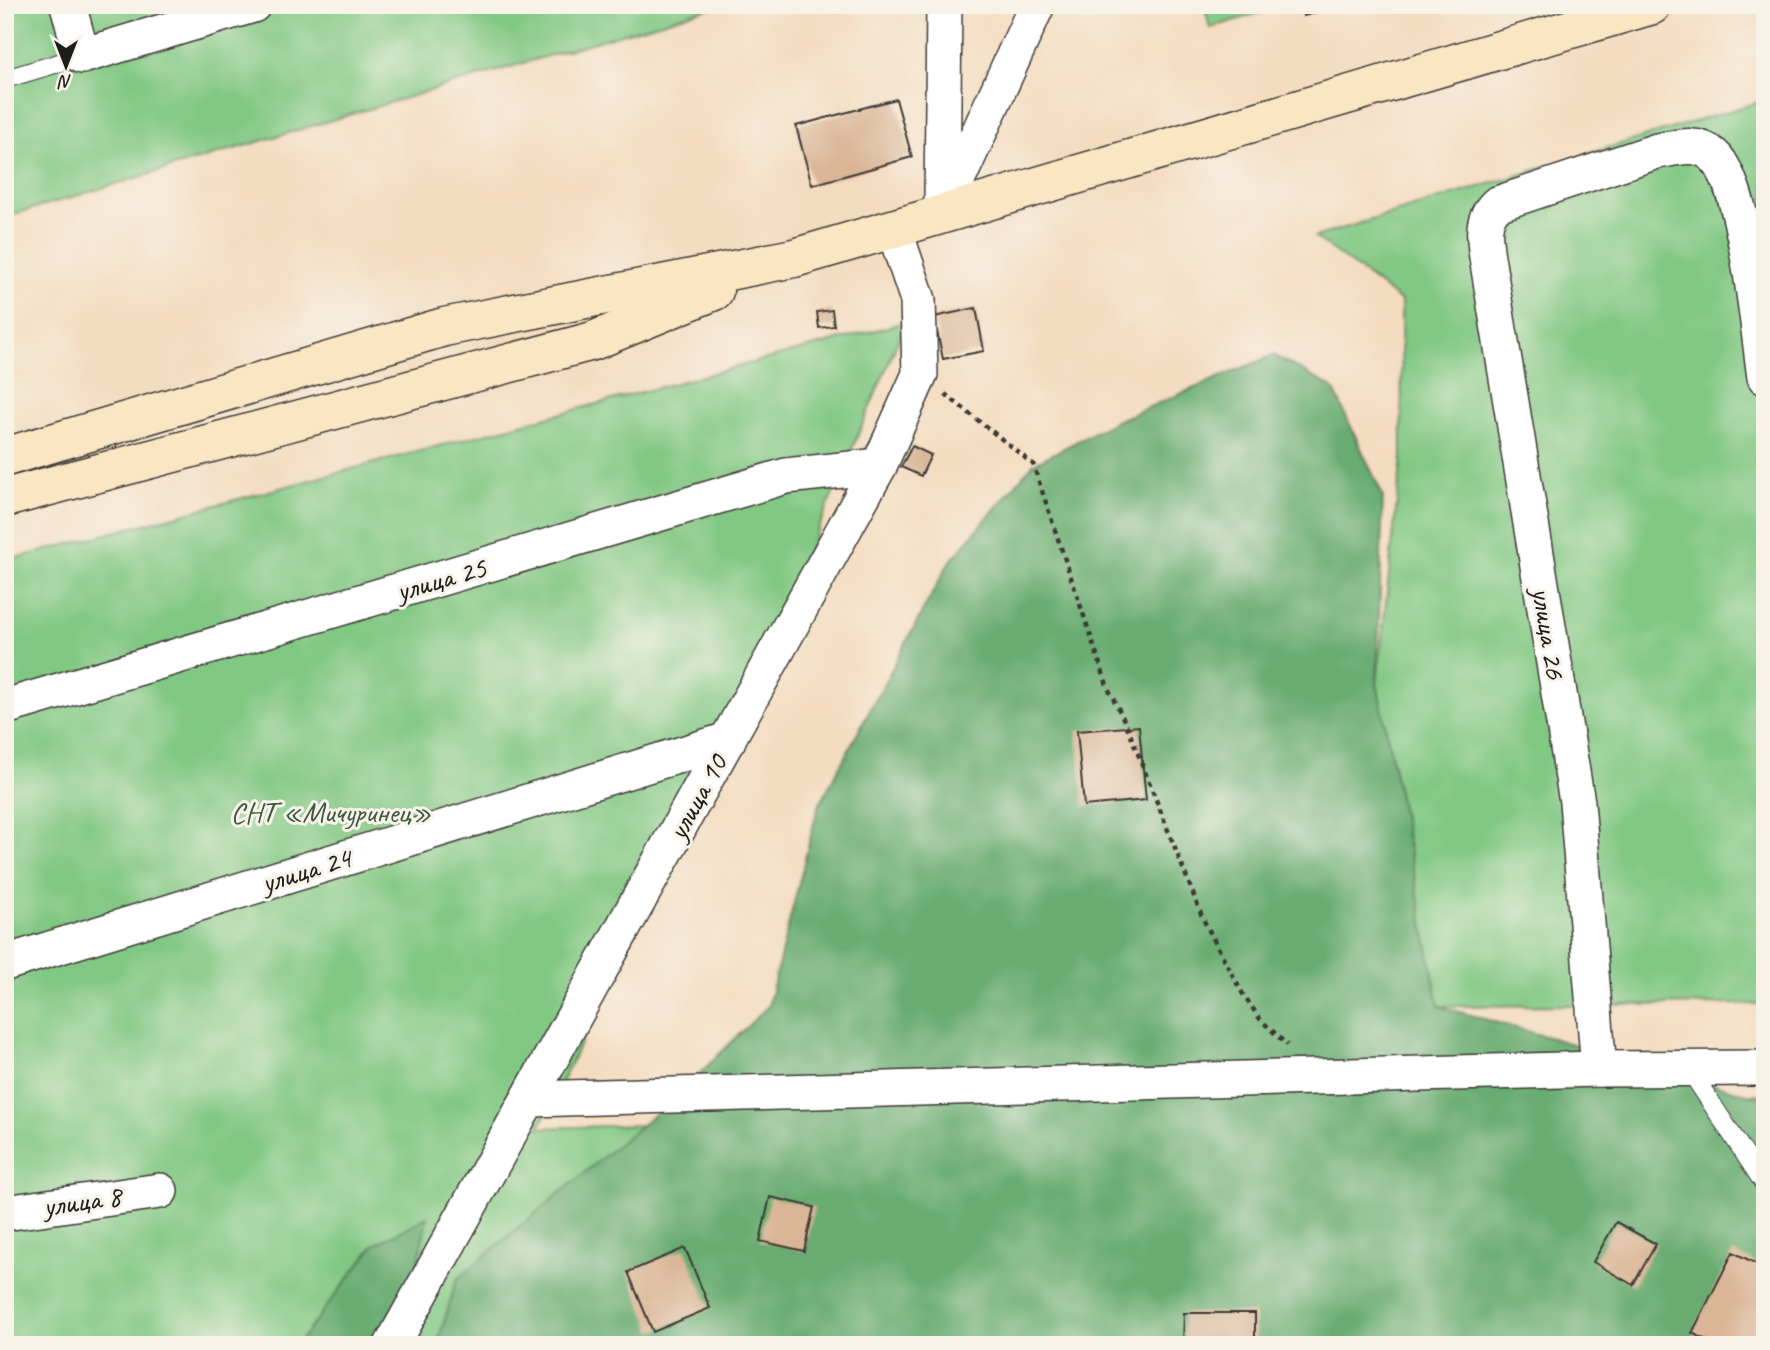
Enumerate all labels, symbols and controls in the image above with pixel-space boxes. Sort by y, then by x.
north arrow [32,32,102,102]
text: N [57,70,72,94]
street label: улица 25 [390,548,492,610]
street label: улица 26 [1523,583,1575,683]
street label: улица 10 [657,745,737,848]
park label: СНТ «Мичуринец» [230,793,432,831]
street label: улица 24 [255,838,358,902]
street label: улица 8 [39,1176,126,1226]

